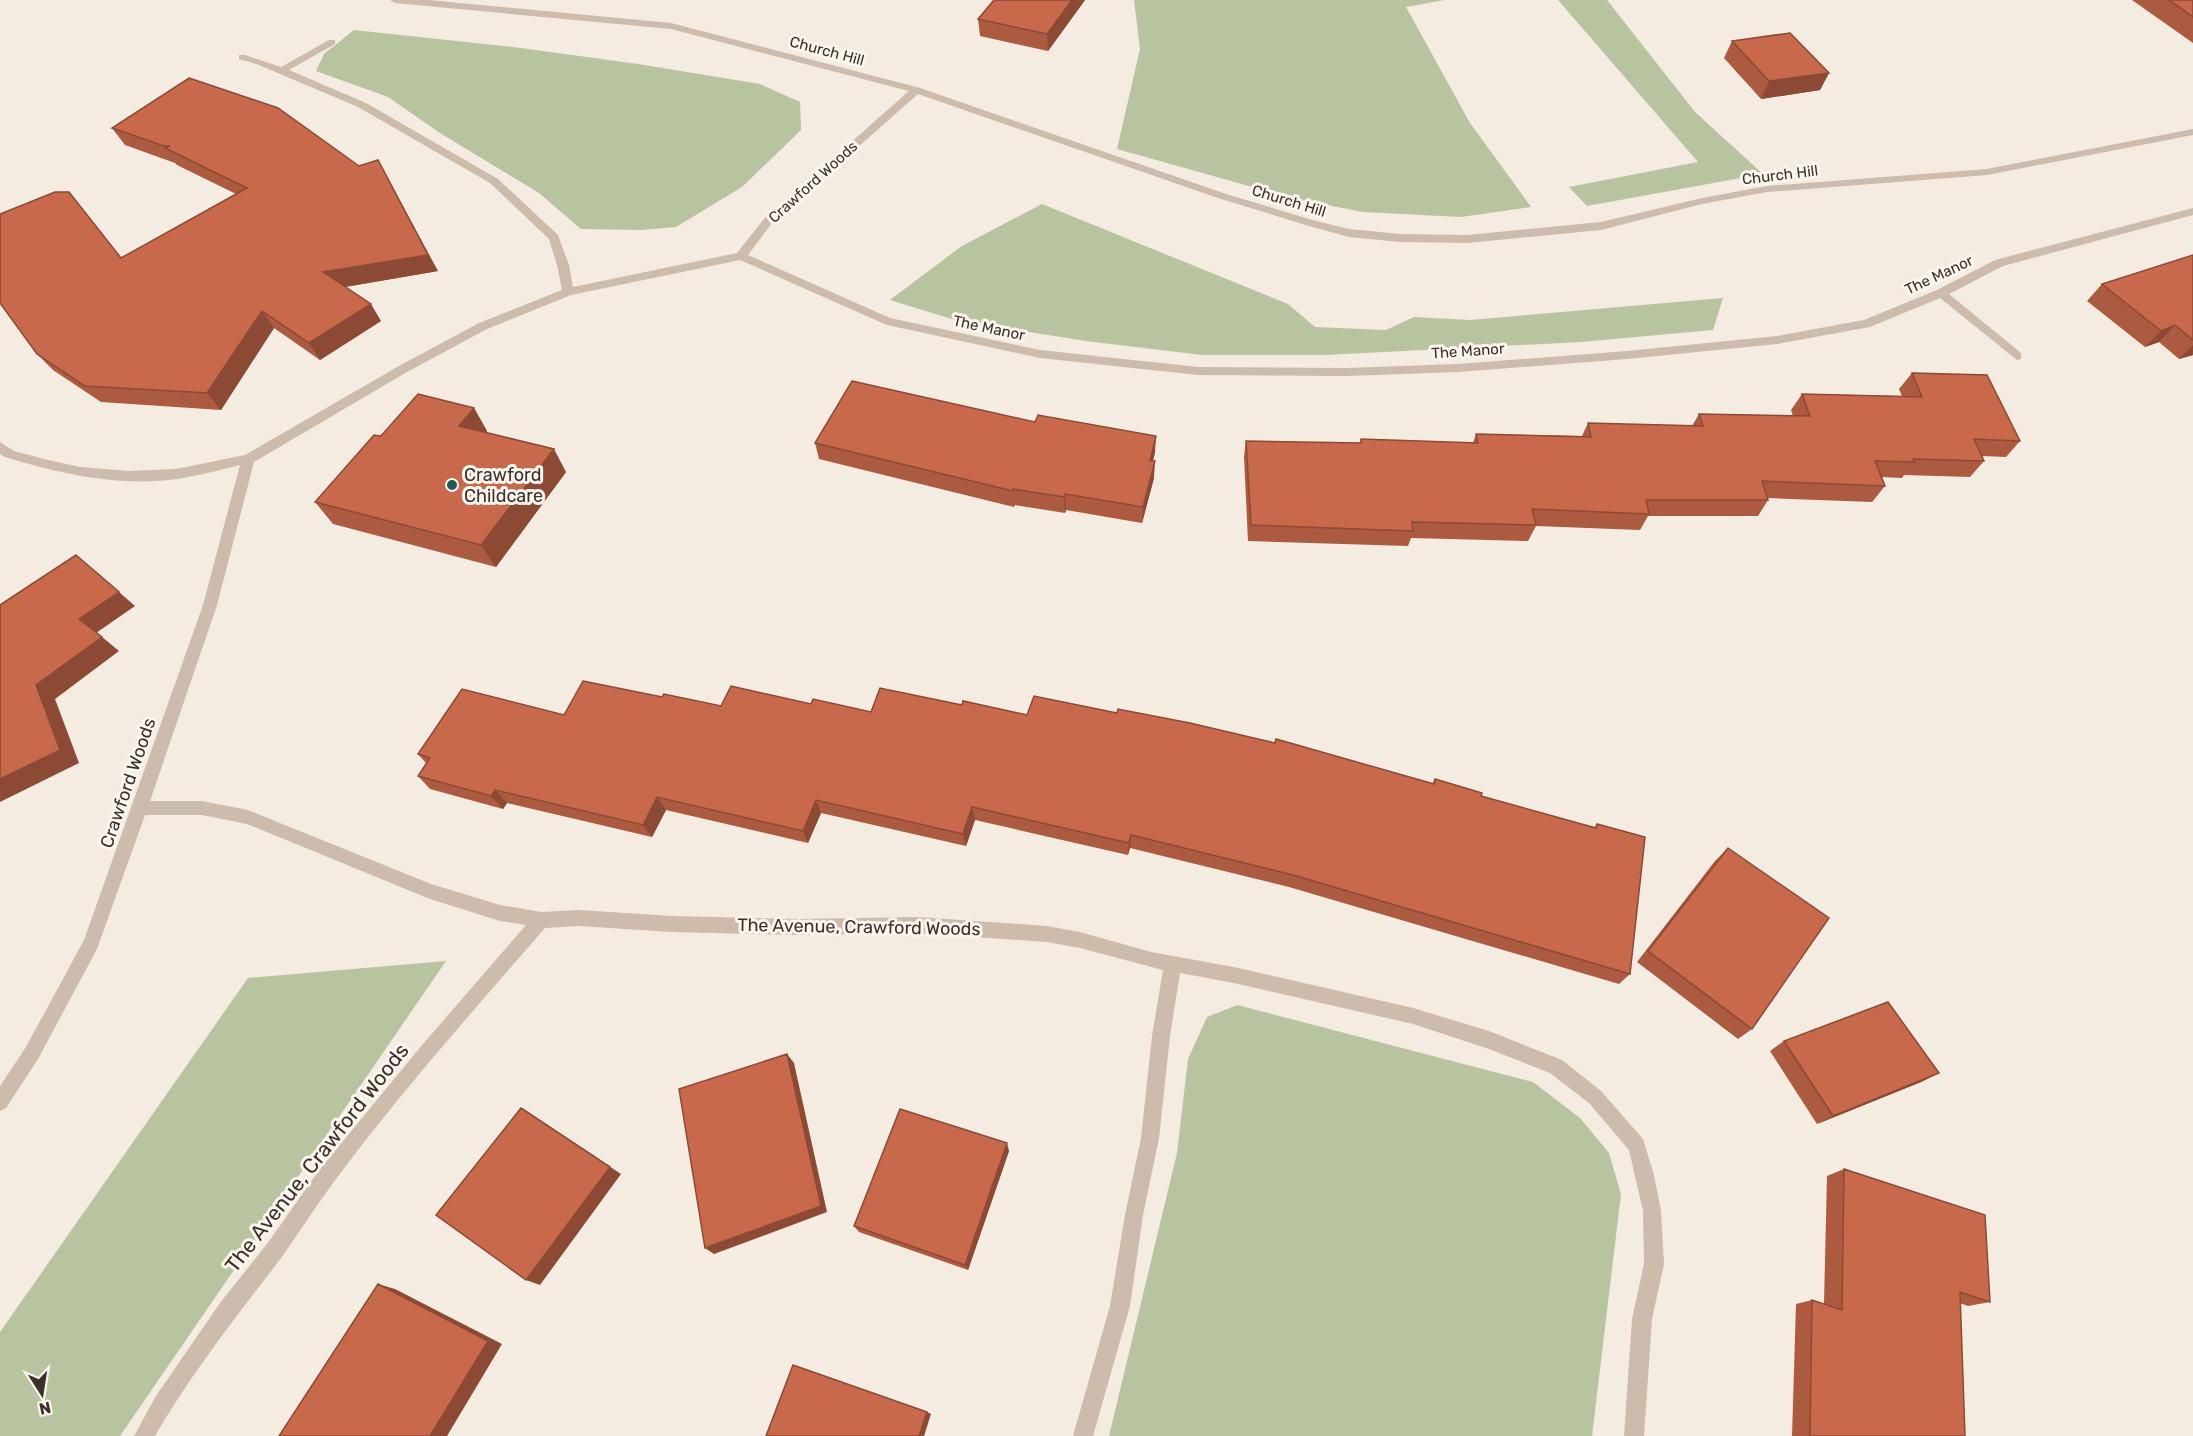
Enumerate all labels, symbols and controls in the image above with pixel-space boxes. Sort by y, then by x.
street label: Church Hill [788,32,866,70]
street label: Crawford Woods [765,137,861,227]
street label: Church Hill [1741,161,1819,189]
street label: Church Hill [1250,181,1328,221]
street label: The Manor [1902,251,1976,299]
street label: The Manor [951,312,1027,344]
street label: The Manor [1431,339,1505,363]
place label: Crawford Childcare [464,464,543,507]
marker: Crawford Childcare [445,478,459,492]
street label: Crawford Woods [95,715,161,851]
street label: The Avenue, Crawford Woods [737,914,981,940]
street label: The Avenue, Crawford Woods [219,1038,414,1277]
north arrow [12,1364,72,1424]
text: N [37,1398,53,1419]

